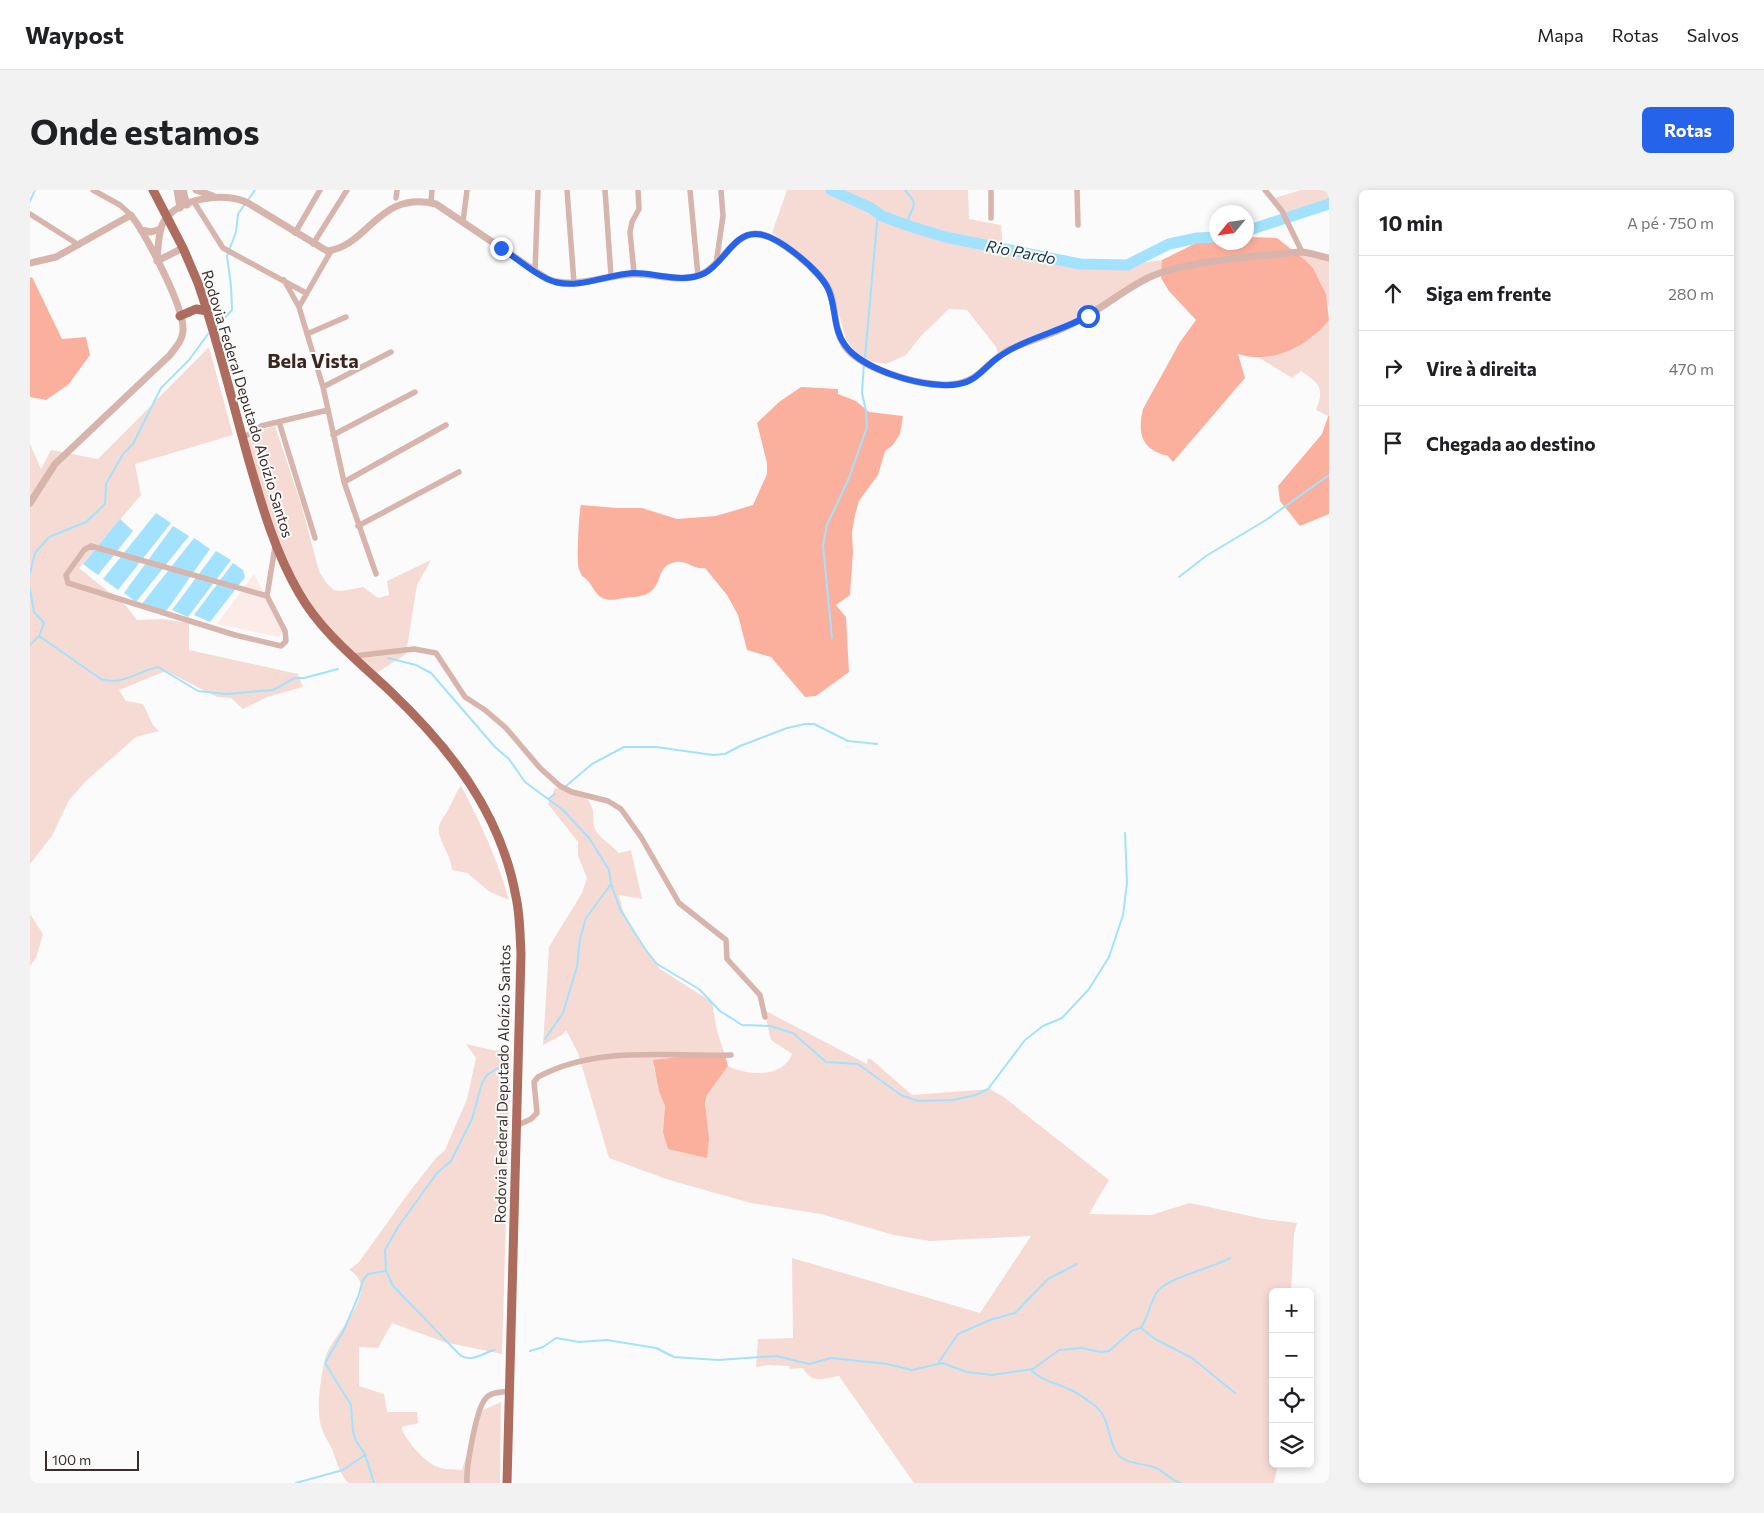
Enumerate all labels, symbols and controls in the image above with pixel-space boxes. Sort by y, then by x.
text: Waypost [25,20,124,49]
text: Mapa [1537,24,1584,46]
text: Rotas [1612,24,1659,46]
text: Salvos [1687,24,1739,46]
button: Rotas [1642,107,1734,153]
text: Onde estamos [30,109,260,152]
north arrow [1209,205,1254,250]
text: 10 min [1379,210,1443,235]
text: A pé · 750 m [1627,213,1714,232]
water label: Rio Pardo [985,235,1058,268]
route end [490,237,513,260]
street label: Rodovia Federal Deputado Aloízio Santos [199,268,297,540]
icon: ahead [1379,279,1407,307]
text: Siga em frente [1426,282,1551,305]
text: 280 m [1668,284,1714,303]
route start [1077,305,1100,328]
district label: Bela Vista [267,348,359,372]
icon: right [1379,354,1407,382]
text: Vire à direita [1426,357,1537,380]
text: 470 m [1669,359,1714,378]
icon: arrive [1379,429,1407,457]
text: Chegada ao destino [1426,432,1596,455]
street label: Rodovia Federal Deputado Aloízio Santos [491,944,513,1224]
map controls [1269,1288,1314,1468]
button: + [1269,1288,1314,1333]
button: − [1269,1333,1314,1378]
button: locate [1269,1378,1314,1423]
button: layers [1269,1423,1314,1468]
scale bar [45,1448,139,1471]
text: 100 m [52,1451,91,1468]

